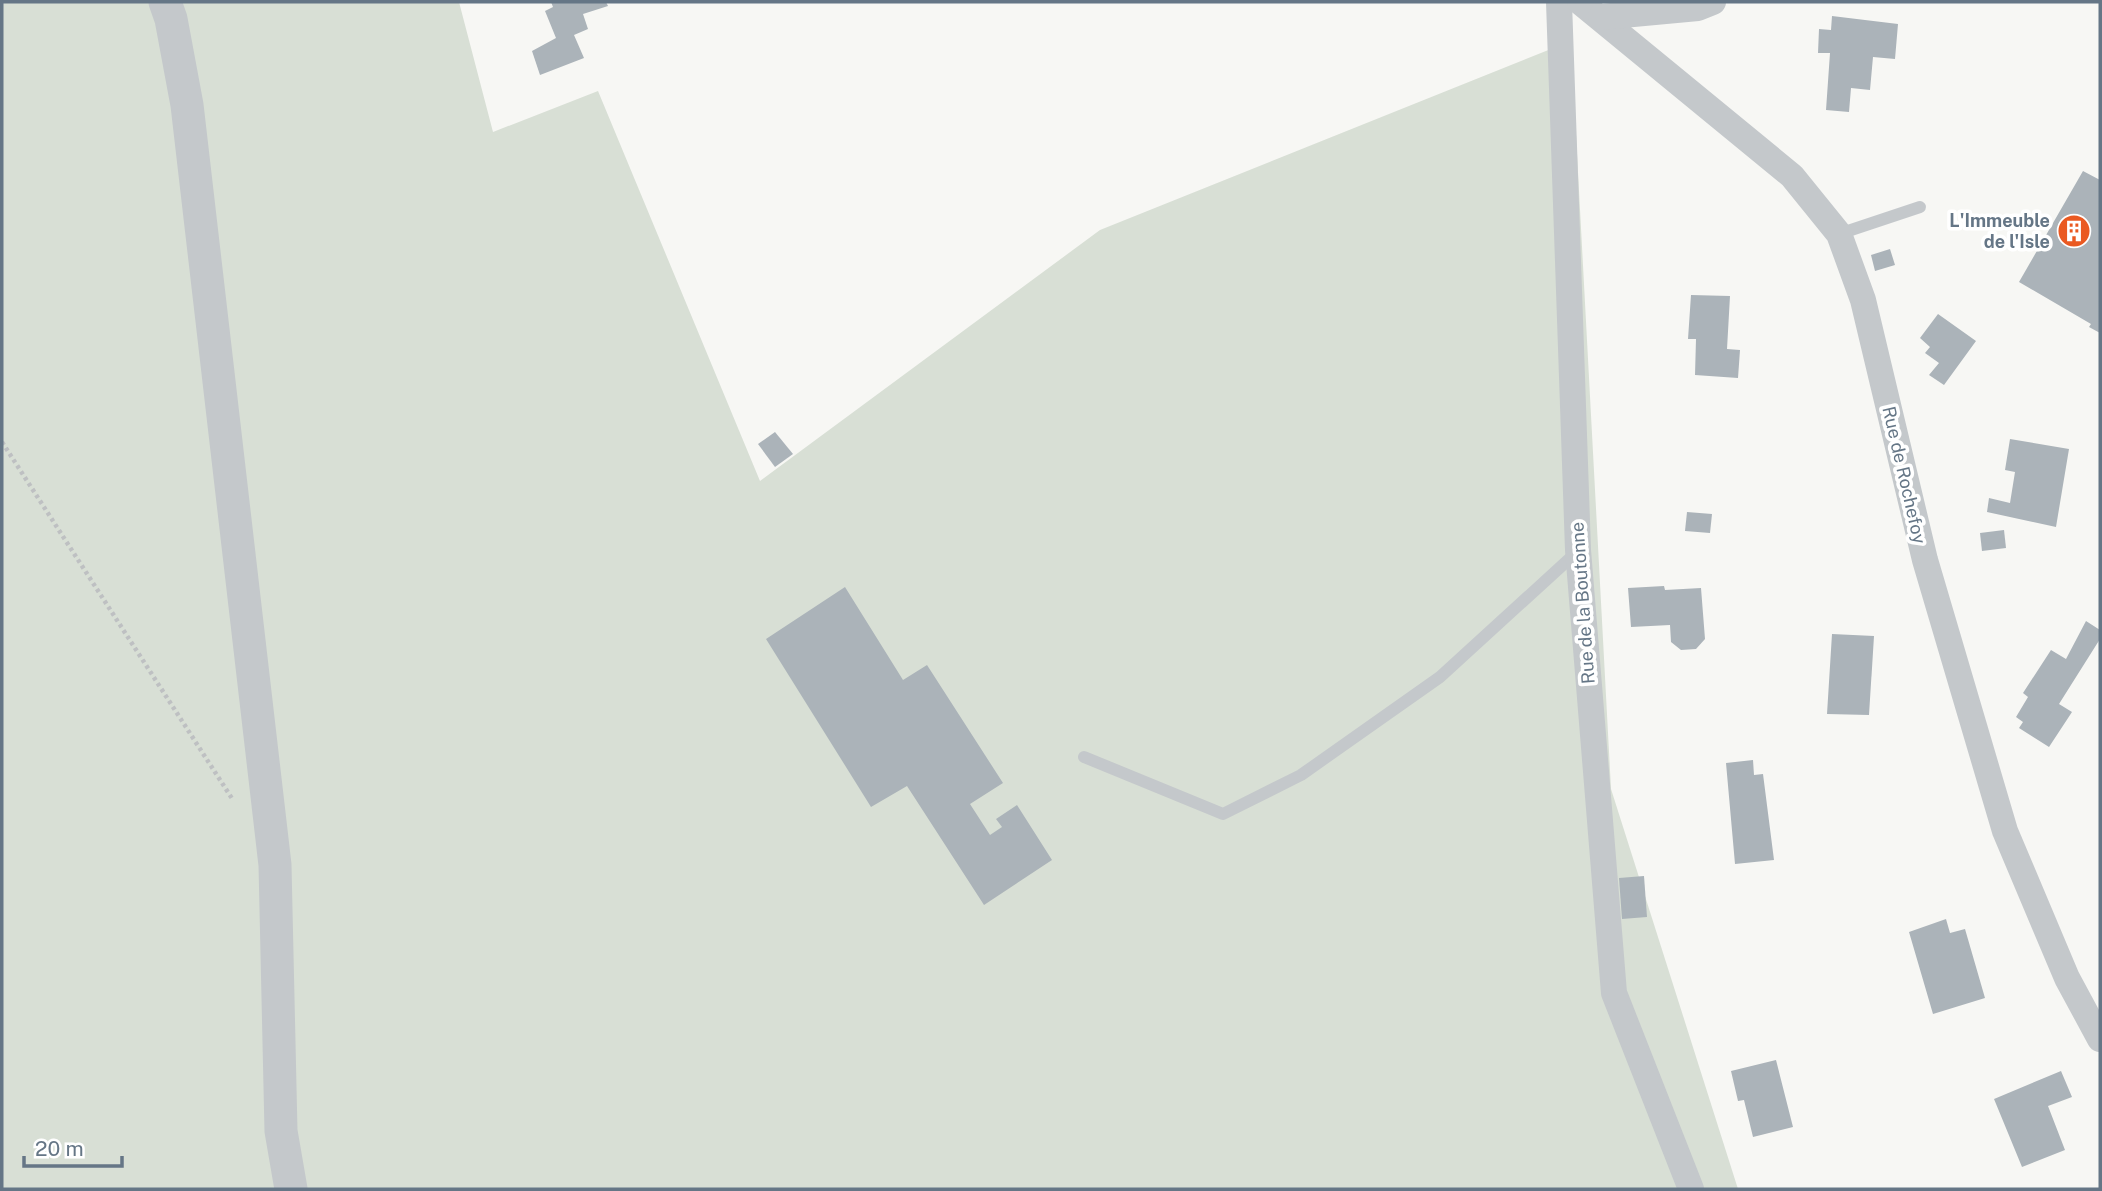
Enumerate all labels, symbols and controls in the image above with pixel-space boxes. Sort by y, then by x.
place label: L'Immeuble de l'Isle [1949,210,2050,252]
building icon: L'Immeuble de l'Isle [2055,212,2093,250]
street label: Rue de Rochefoy [1878,404,1931,546]
street label: Rue de la Boutonne [1566,521,1599,685]
scale bar [24,1124,122,1168]
text: 20 m [35,1136,84,1161]

